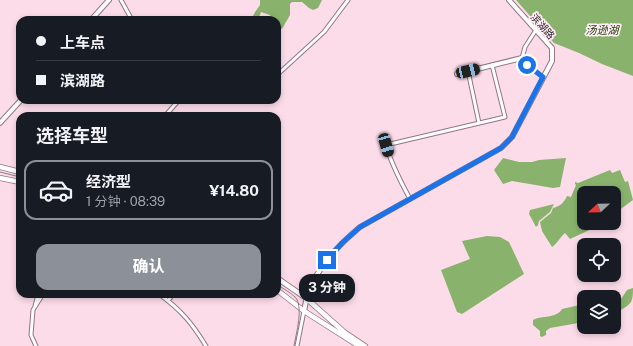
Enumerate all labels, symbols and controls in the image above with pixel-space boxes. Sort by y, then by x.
street label: 滨湖路 [529,11,557,41]
water label: 汤逊湖 [586,24,620,36]
text: 上车点 [60,34,105,51]
route start [518,56,536,74]
car [455,62,481,80]
text: 滨湖路 [60,72,105,89]
text: 选择车型 [36,125,108,146]
car [377,132,395,158]
icon: car [38,172,74,208]
text: 经济型 [86,173,131,190]
text: ¥14.80 [209,182,259,199]
north arrow [577,186,621,230]
map controls [577,186,621,334]
text: 1 分钟 · 08:39 [86,194,165,209]
button: locate [577,238,621,282]
button: 确认 [36,244,261,290]
route end [318,251,336,269]
callout: 3 分钟 [299,274,355,302]
text: 3 分钟 [308,280,346,295]
button: layers [577,290,621,334]

